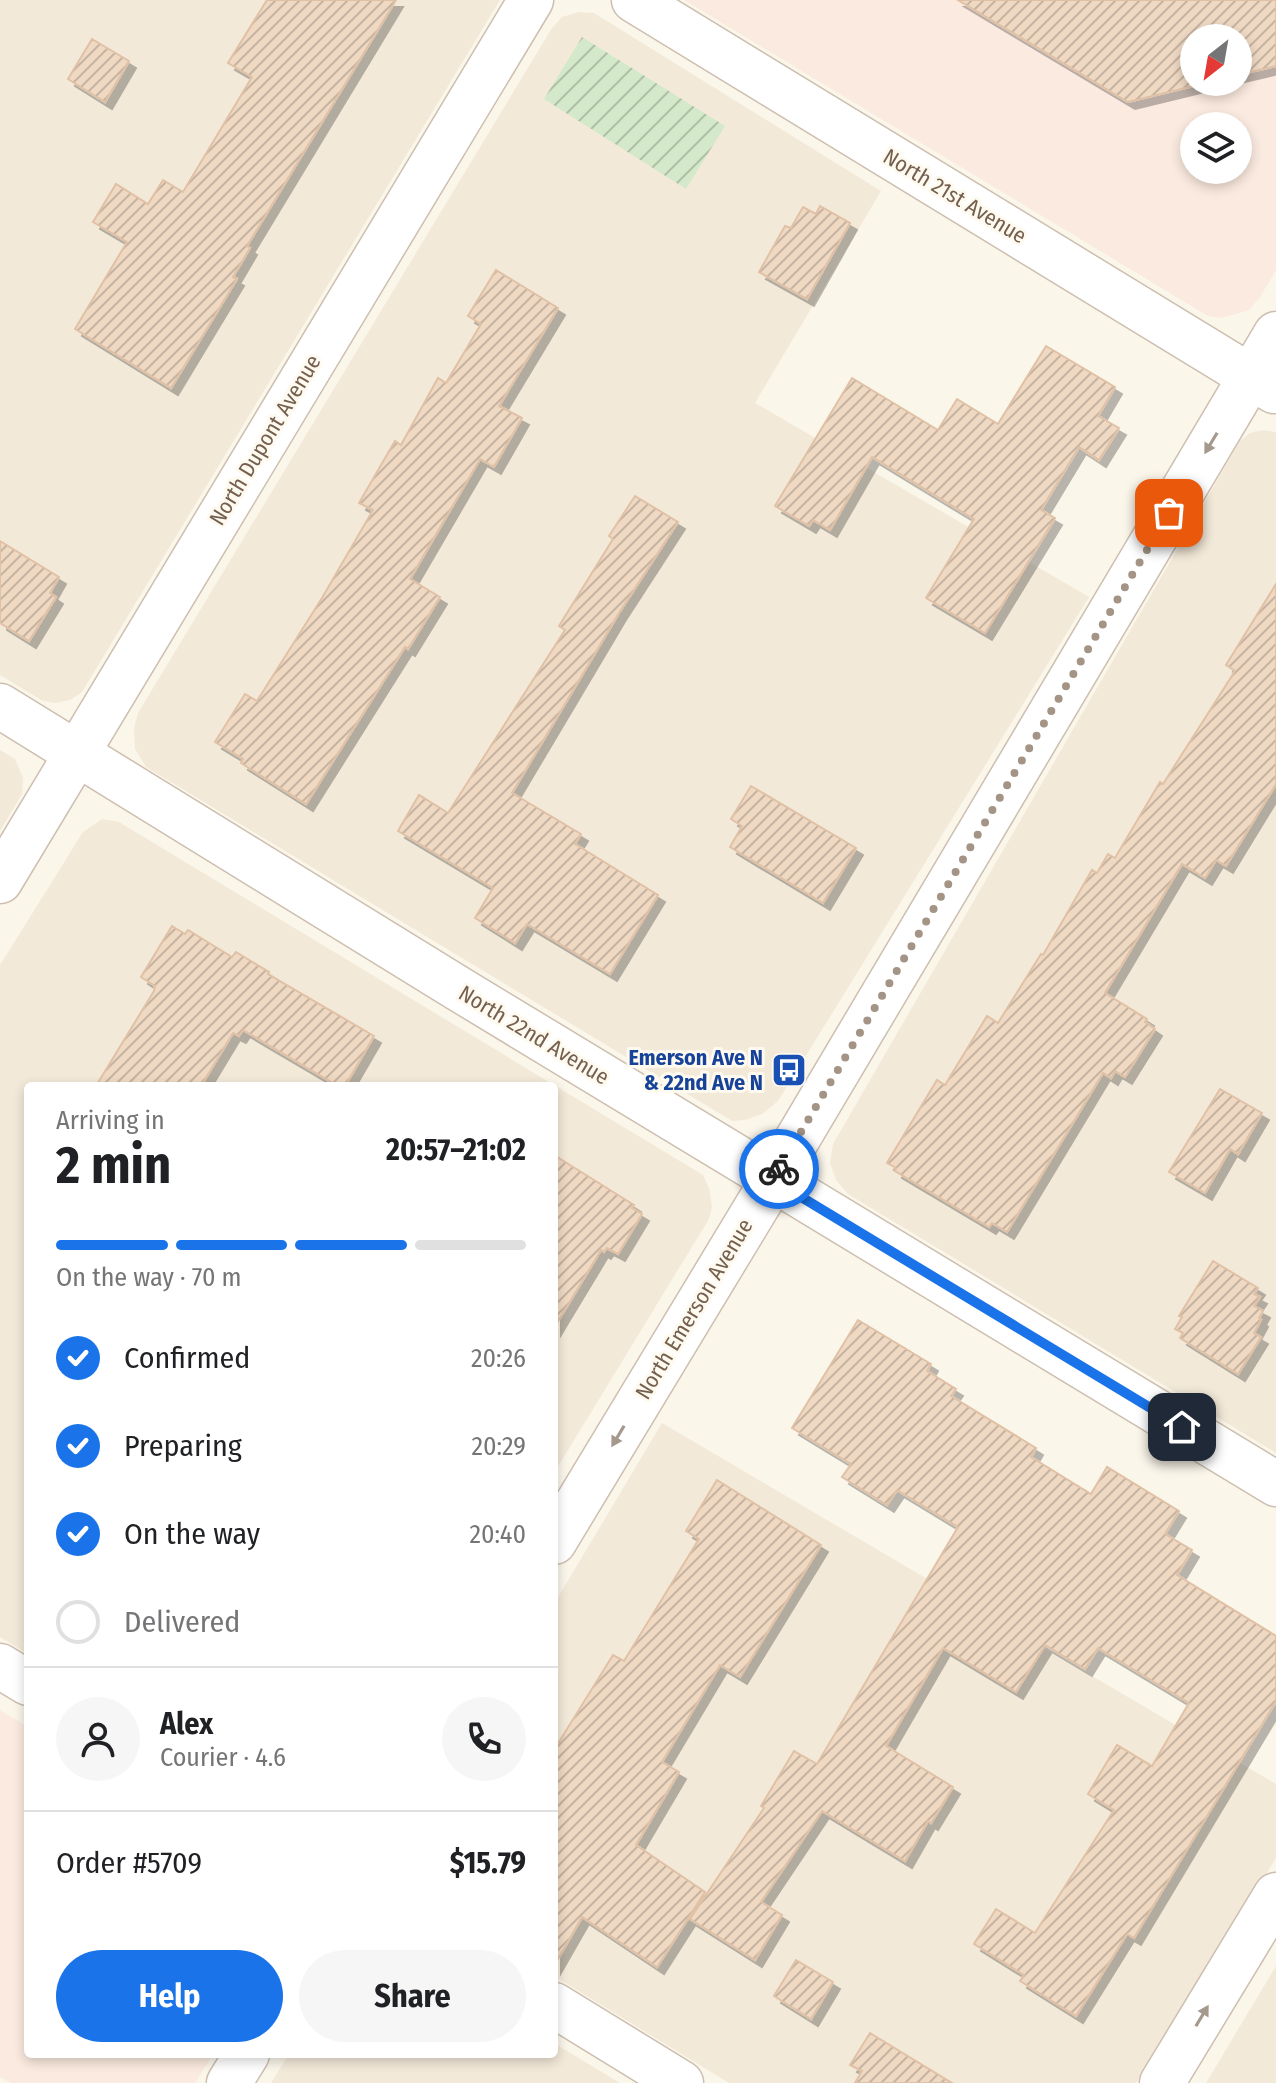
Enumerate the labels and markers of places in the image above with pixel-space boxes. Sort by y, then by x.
pin [1135,479,1203,547]
place label: Emerson Ave N & 22nd Ave N [629,1044,763,1096]
bus stop icon: Emerson Ave N & 22nd Ave N [770,1051,808,1089]
pin [1148,1393,1216,1461]

